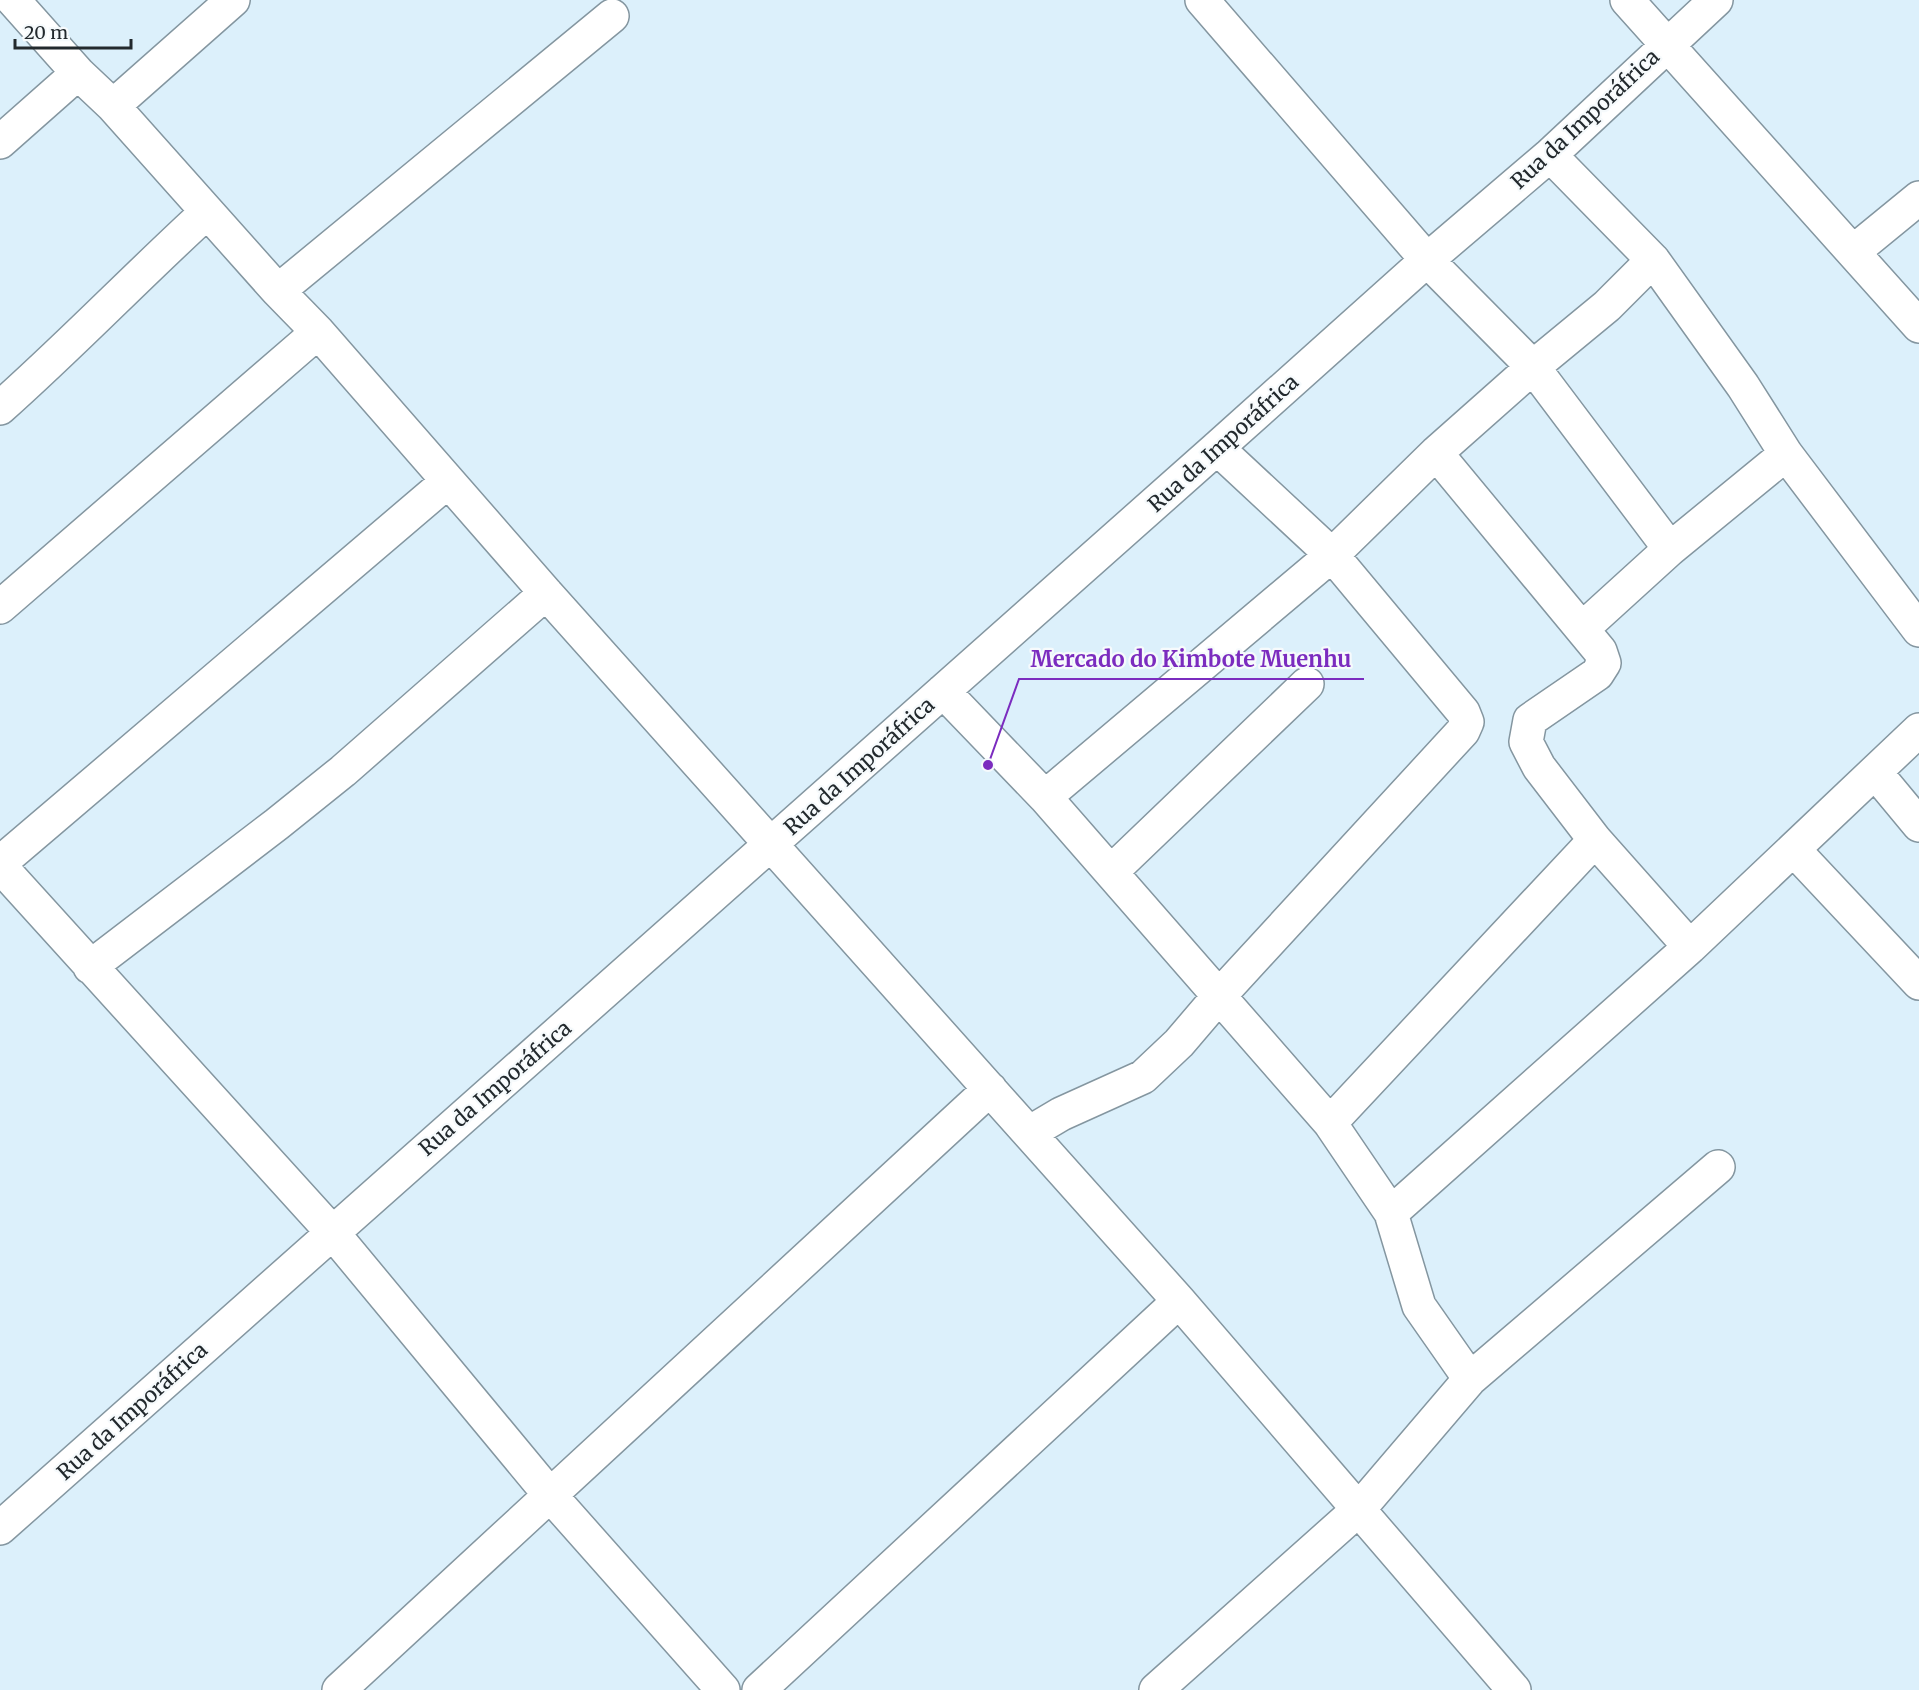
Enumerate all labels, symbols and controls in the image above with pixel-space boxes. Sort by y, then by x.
scale bar [15,12,130,50]
text: 20 m [24,21,68,44]
street label: Rua da Imporáfrica [1505,43,1665,195]
street label: Rua da Imporáfrica [1142,368,1304,518]
callout: Mercado do Kimbote Muenhu [1019,639,1364,679]
text: Mercado do Kimbote Muenhu [1031,645,1351,673]
street label: Rua da Imporáfrica [778,691,940,841]
street label: Rua da Imporáfrica [413,1014,577,1162]
street label: Rua da Imporáfrica [51,1336,213,1486]

